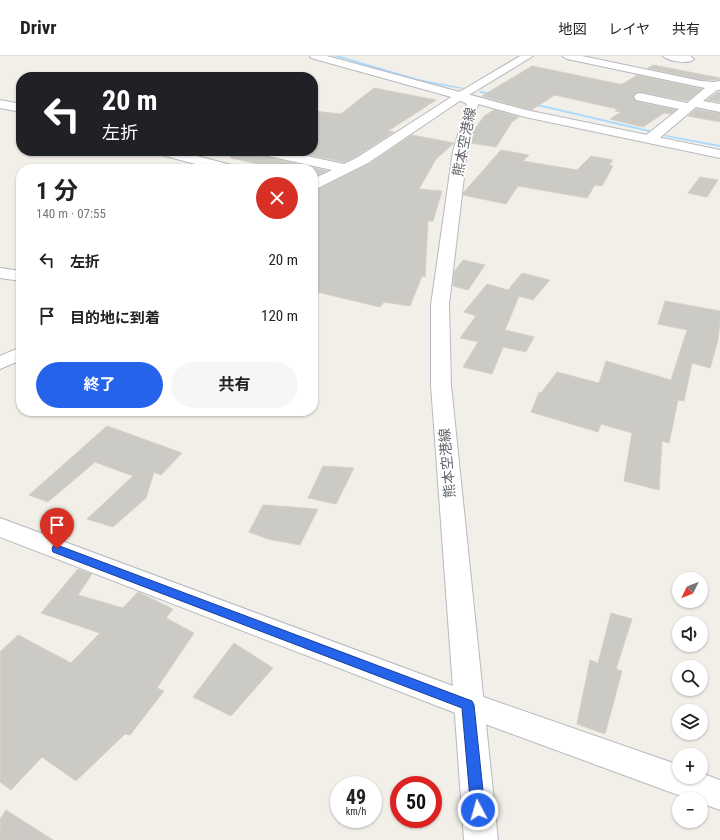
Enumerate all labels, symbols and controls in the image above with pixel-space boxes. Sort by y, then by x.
text: Drivr [20,16,57,39]
text: 地図 [558,21,586,37]
text: レイヤ [608,21,650,37]
text: 共有 [672,21,700,37]
text: 20 m [102,84,158,117]
icon: left [36,88,88,140]
street label: 熊本空港線 [449,106,479,178]
text: 左折 [102,122,138,143]
text: 1 分 [36,177,78,205]
button: close [256,177,298,219]
text: 140 m · 07:55 [36,206,106,221]
icon: left [36,249,58,271]
text: 20 m [268,251,298,269]
text: 左折 [70,253,100,271]
icon: arrive [36,305,58,327]
text: 120 m [261,307,298,325]
text: 目的地に到着 [70,309,160,327]
button: 終了 [36,362,163,408]
button: 共有 [171,362,298,408]
street label: 熊本空港線 [436,427,458,499]
pin [40,508,74,549]
icon: arrive [46,514,68,536]
north arrow [672,572,708,608]
map controls [672,572,708,828]
button: sound [672,616,708,652]
button: search [672,660,708,696]
button: layers [672,704,708,740]
button: + [672,748,708,784]
speed limit sign: 50 [390,776,442,828]
text: 49 [346,785,366,809]
position arrow [457,789,499,831]
button: − [672,792,708,828]
text: km/h [346,806,366,817]

